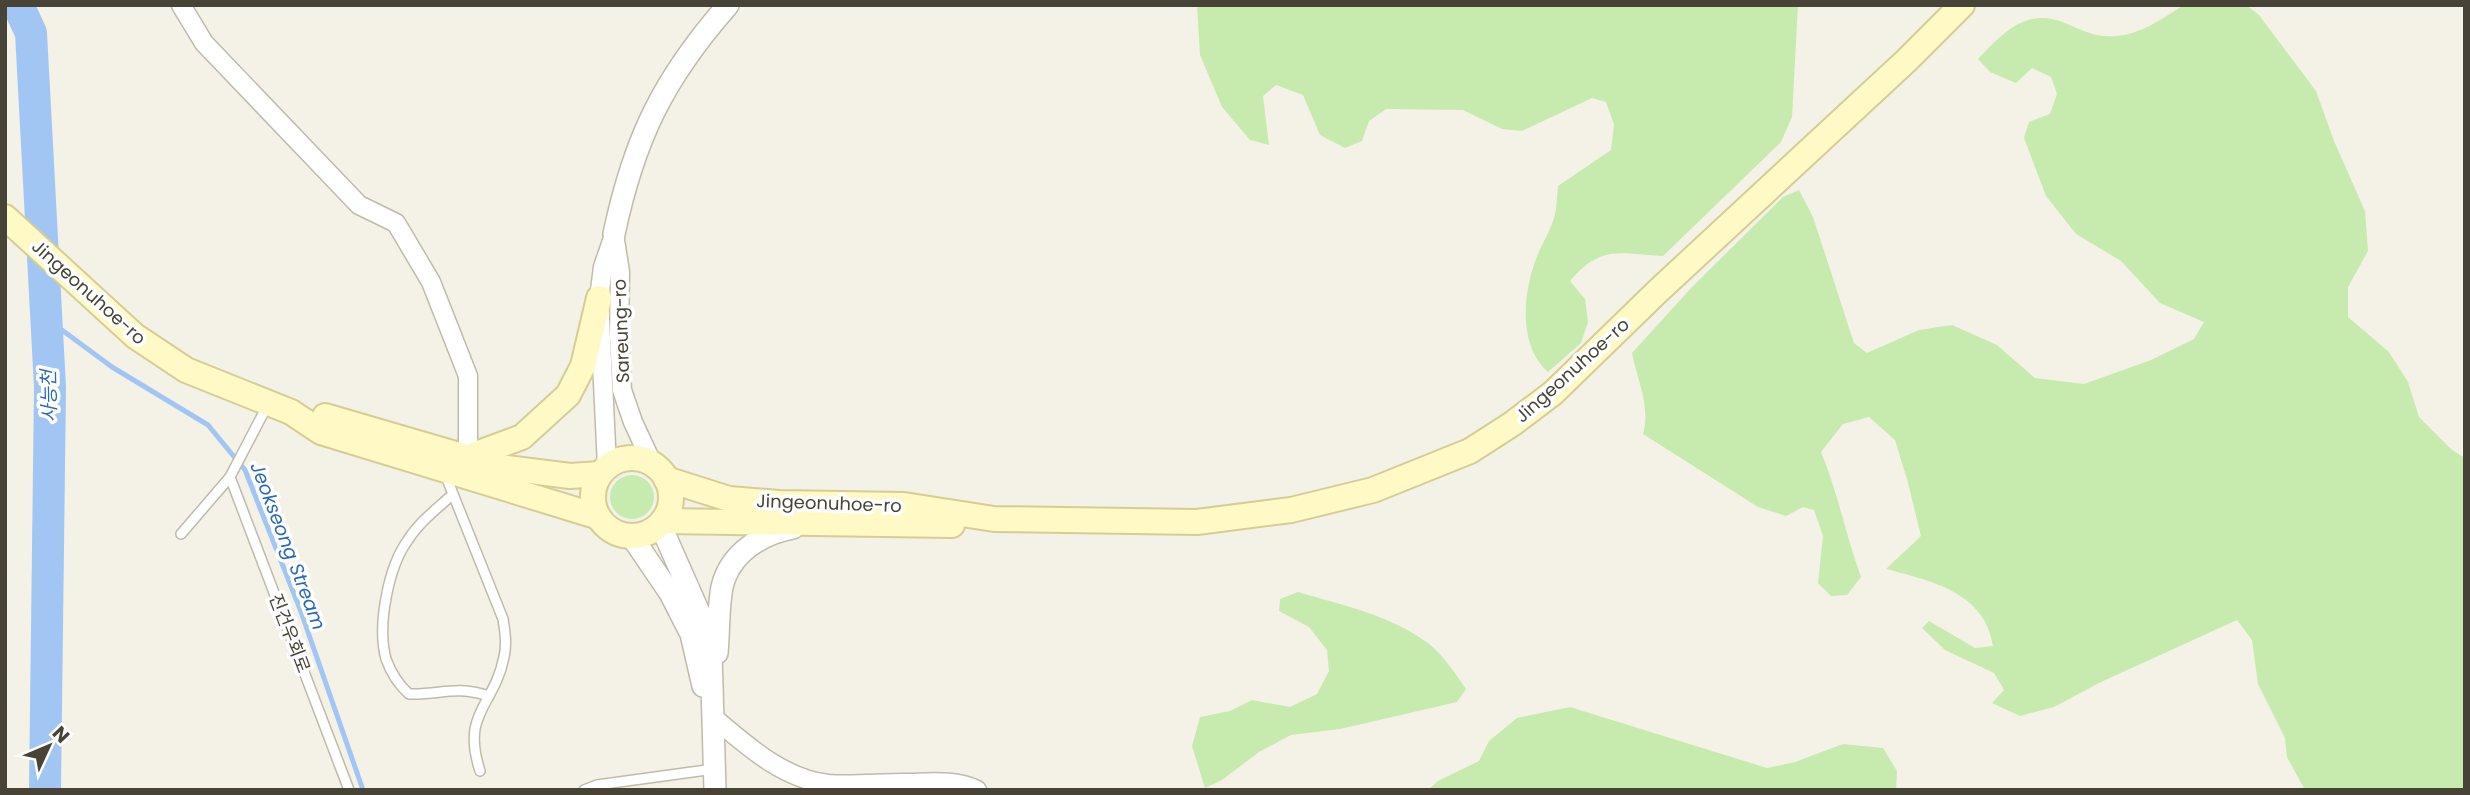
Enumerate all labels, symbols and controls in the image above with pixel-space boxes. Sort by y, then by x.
street label: Jingeonuhoe-ro [26,234,152,350]
street label: Sareung-ro [607,279,635,383]
street label: Jingeonuhoe-ro [1509,312,1635,428]
water label: 사능천 [35,368,63,422]
water label: Jeokseong Stream [244,458,332,634]
street label: Jingeonuhoe-ro [756,488,902,518]
street label: 진건우회로 [263,590,317,676]
north arrow [14,711,84,781]
text: N [46,720,76,749]

